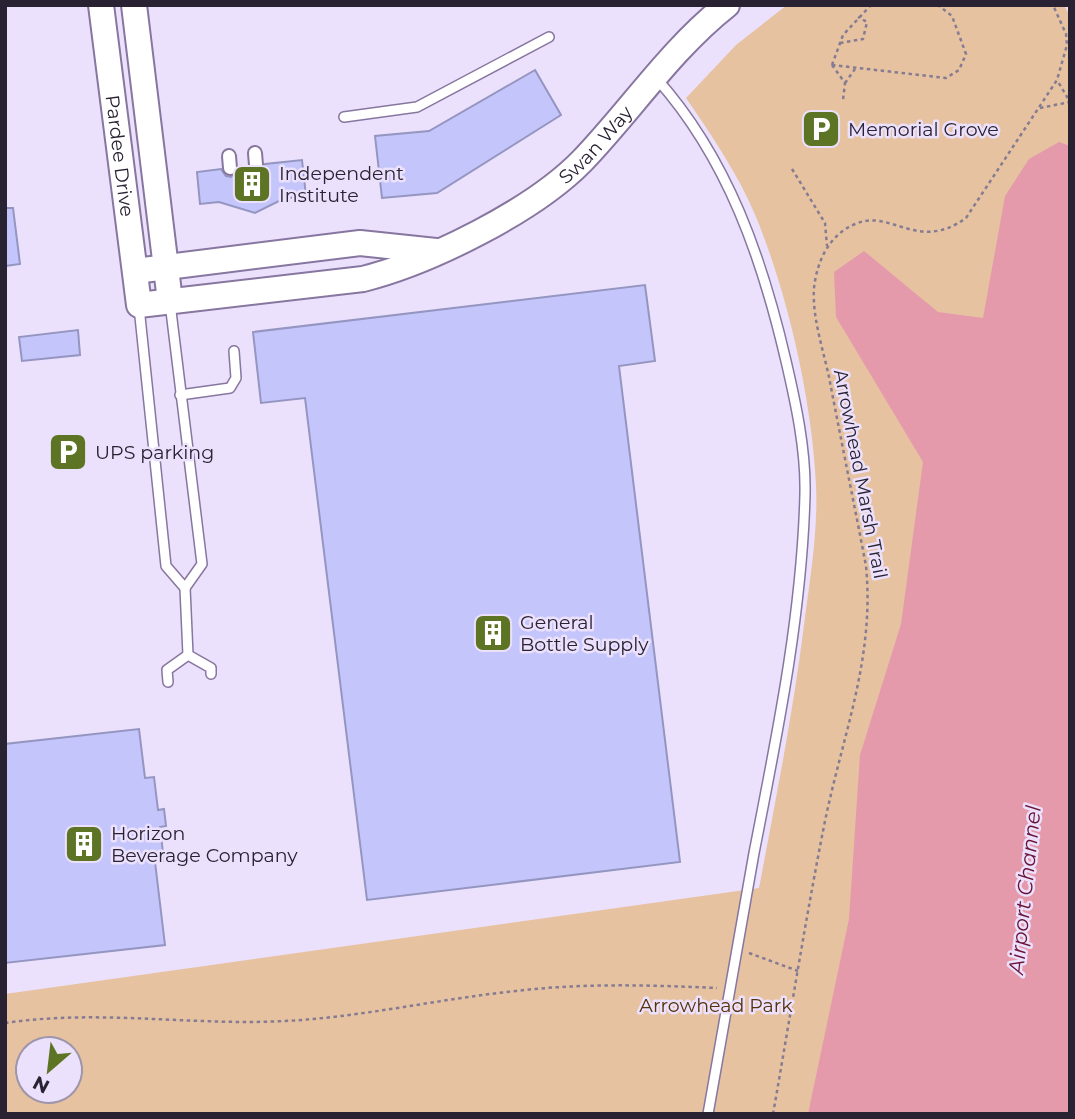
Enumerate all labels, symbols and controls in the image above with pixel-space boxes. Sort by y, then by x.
street label: Pardee Drive [100,94,139,218]
street label: Swan Way [554,101,638,189]
parking icon: Memorial Grove [800,108,842,150]
place label: Memorial Grove [848,118,999,141]
place label: Independent Institute [279,162,404,207]
building icon: Independent Institute [231,163,273,205]
street label: Arrowhead Marsh Trail [829,367,892,581]
parking icon: UPS parking [47,431,89,473]
place label: UPS parking [95,441,214,464]
place label: General Bottle Supply [520,611,649,656]
building icon: General Bottle Supply [472,612,514,654]
water label: Airport Channel [1003,804,1046,977]
place label: Horizon Beverage Company [111,822,298,867]
building icon: Horizon Beverage Company [63,823,105,865]
park label: Arrowhead Park [639,994,793,1017]
north arrow [14,1035,84,1105]
text: N [29,1071,53,1098]

